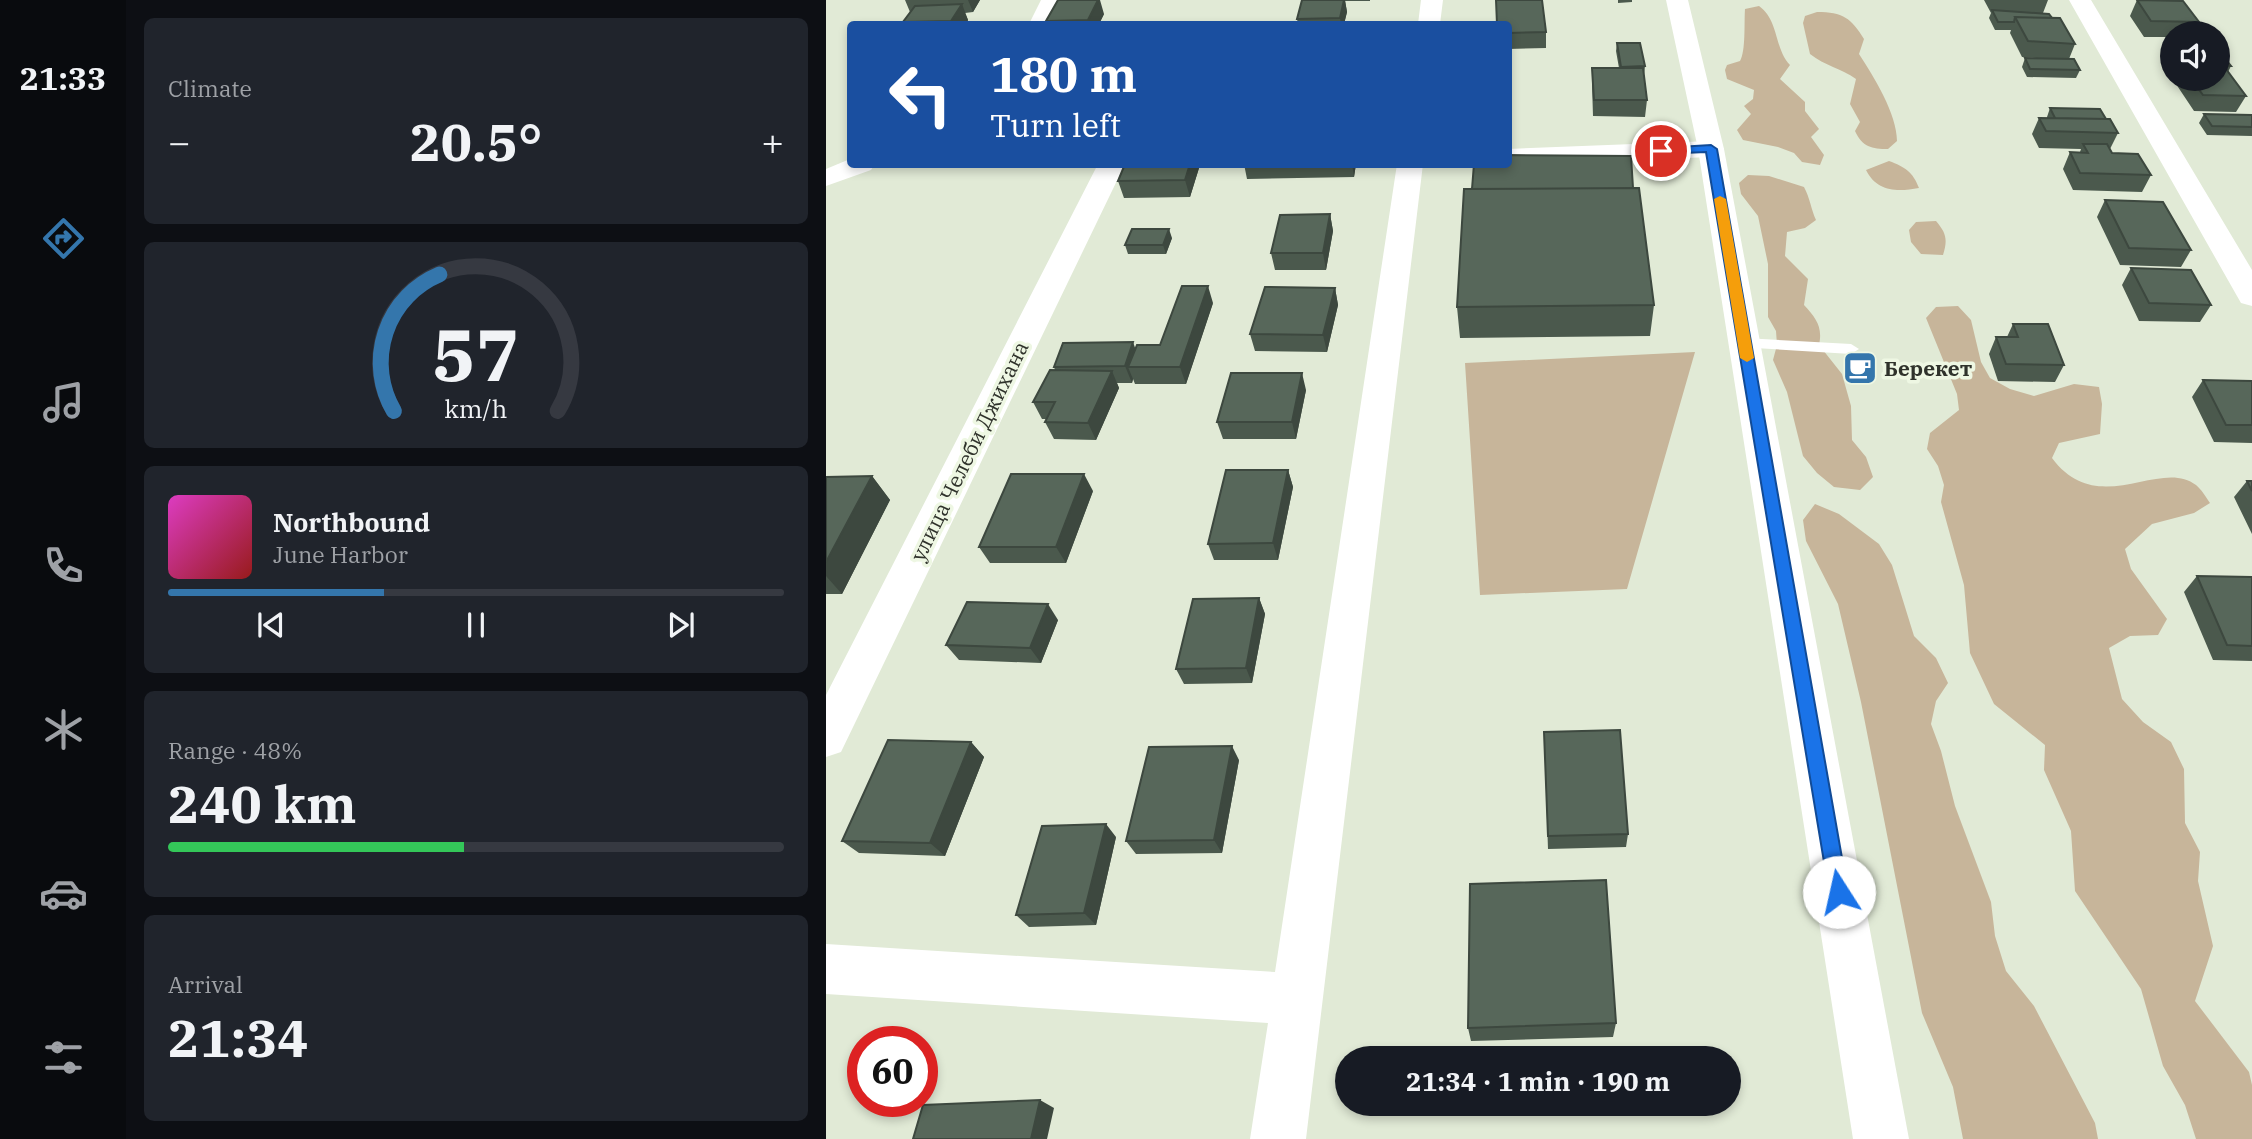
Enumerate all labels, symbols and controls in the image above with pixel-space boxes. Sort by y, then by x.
map controls [2160,21,2230,91]
button: sound [2160,21,2230,91]
text: 180 m [990,42,1137,105]
icon: left [875,49,966,140]
text: 21:33 [20,57,106,99]
text: Climate [168,73,252,103]
text: Turn left [990,104,1121,146]
text: 20.5° [410,108,542,175]
text: − [168,117,191,166]
text: + [761,117,784,166]
pin [1631,121,1691,181]
icon: arrive [1642,132,1680,170]
icon: directions [39,214,88,263]
text: 57 [432,307,520,402]
street label: улица Челеби Джихана [903,336,1035,566]
cafe icon: Берекет [1841,349,1879,387]
place label: Берекет [1884,354,1972,382]
icon: music [39,378,88,427]
text: km/h [444,392,508,425]
text: Northbound [273,505,430,539]
text: June Harbor [273,539,408,569]
icon: phone [39,541,88,590]
icon: previous [252,606,290,644]
icon: pause [457,606,495,644]
icon: next [662,606,700,644]
icon: climate [39,705,88,754]
text: Range · 48% [168,735,302,765]
text: 240 km [168,770,357,837]
position arrow [1802,855,1876,929]
icon: car [39,869,88,918]
text: Arrival [168,969,243,999]
text: 21:34 [168,1004,309,1071]
speed limit sign: 60 [847,1026,938,1117]
icon: filters [39,1033,88,1082]
text: 21:34 · 1 min · 190 m [1406,1064,1670,1098]

